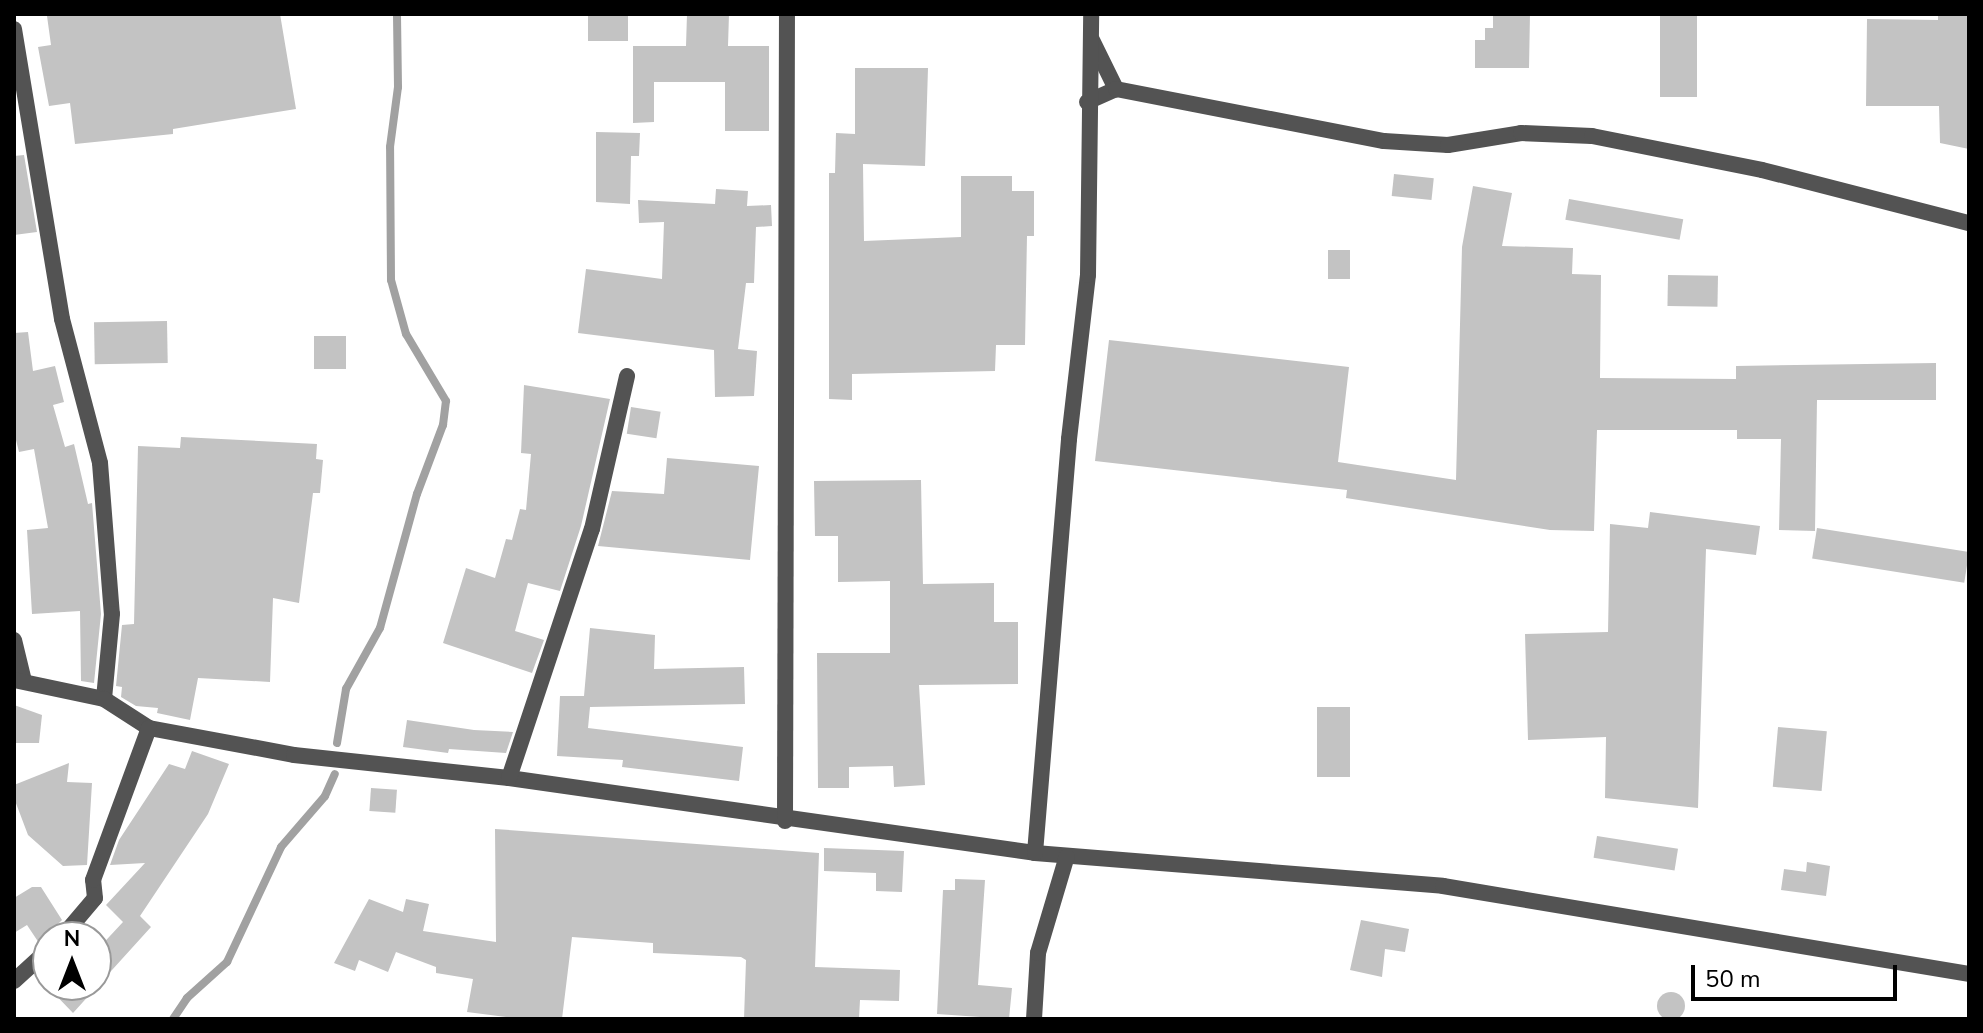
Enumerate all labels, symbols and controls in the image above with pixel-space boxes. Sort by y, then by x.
north arrow [32,921,112,1001]
text: N [64,924,80,954]
scale bar [1695,949,1901,999]
text: 50 m [1705,963,1761,995]

